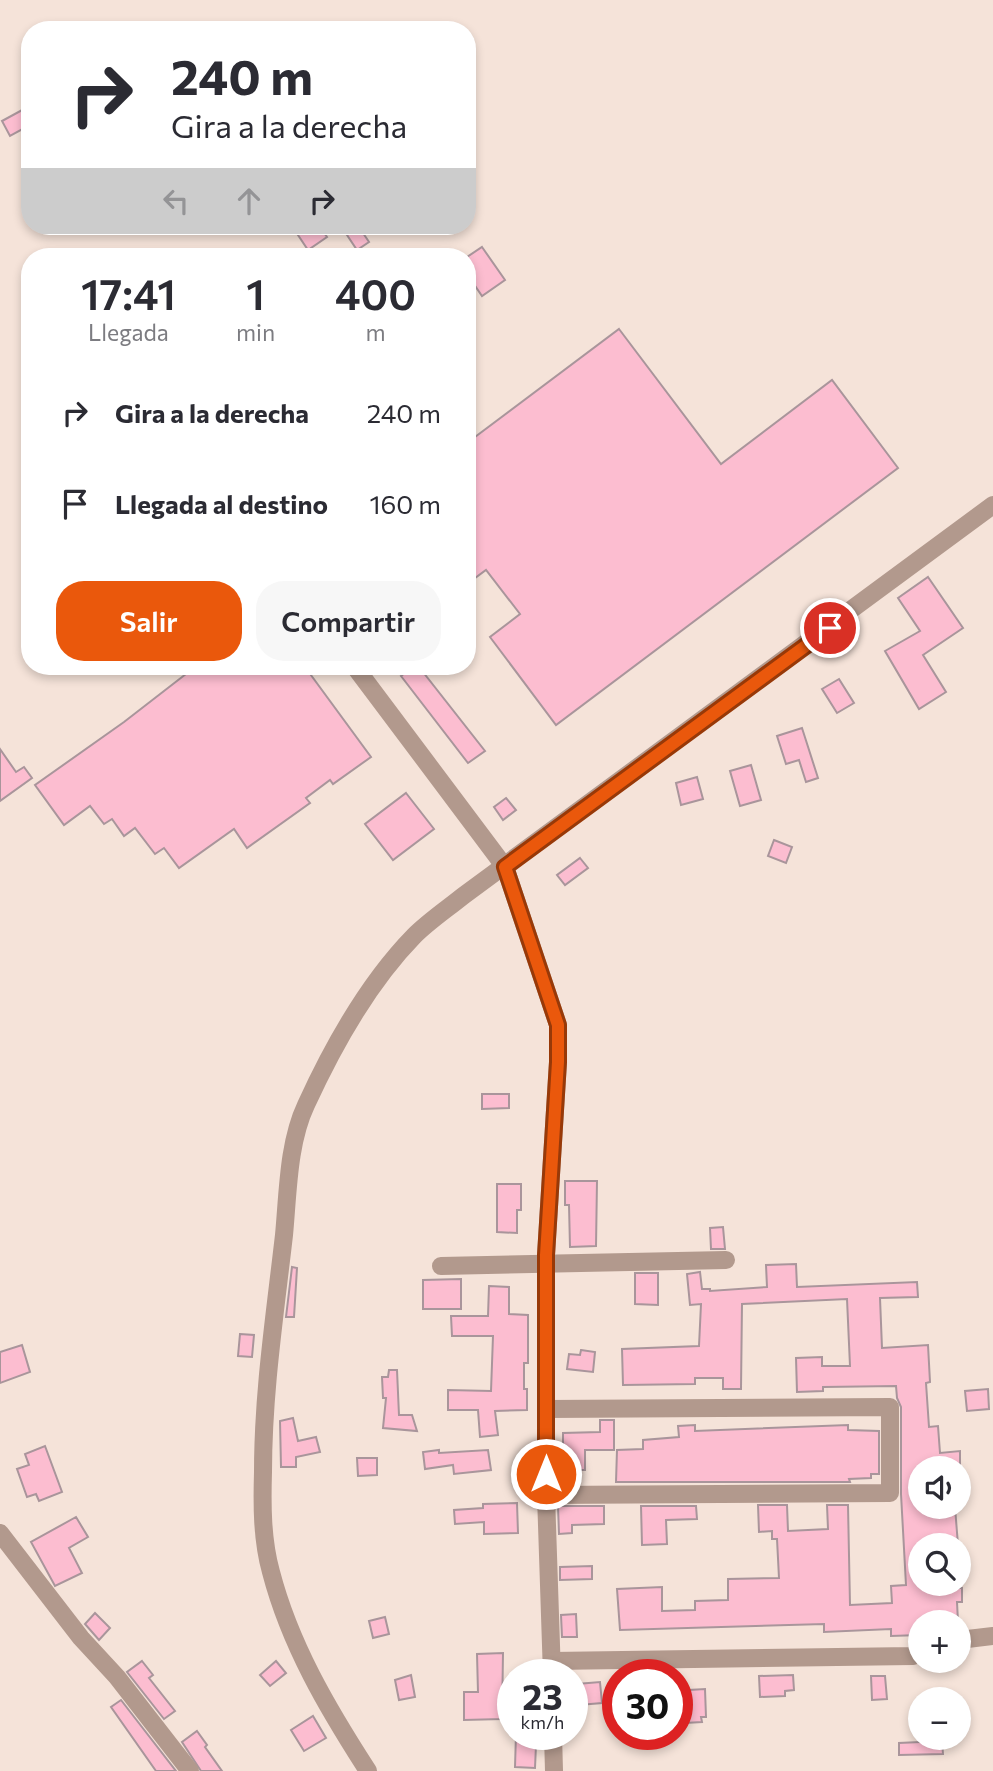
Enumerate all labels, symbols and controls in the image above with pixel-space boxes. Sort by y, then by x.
text: 240 m [171,45,313,105]
icon: right [56,49,147,140]
text: Gira a la derecha [171,105,407,145]
icon: left [157,182,195,220]
icon: ahead [230,182,268,220]
icon: right [303,182,341,220]
text: 17:41 [81,267,176,319]
text: 1 [246,267,265,319]
text: 400 [335,267,416,319]
text: Llegada [88,318,169,346]
text: min [236,318,275,346]
text: m [365,318,386,346]
icon: right [56,394,94,432]
text: Gira a la derecha [115,397,309,428]
text: 240 m [367,397,441,428]
icon: arrive [56,485,94,523]
text: Llegada al destino [115,488,328,519]
text: 160 m [369,488,441,519]
button: Salir [56,581,242,661]
button: Compartir [256,581,441,661]
pin [800,598,860,658]
icon: arrive [811,609,849,647]
position arrow [509,1437,583,1511]
map controls [908,1456,971,1750]
button: sound [908,1456,971,1519]
button: search [908,1533,971,1596]
button: + [908,1610,971,1673]
speed limit sign: 30 [602,1659,693,1750]
text: 23 [522,1674,563,1717]
button: − [908,1687,971,1750]
text: km/h [521,1711,564,1733]

